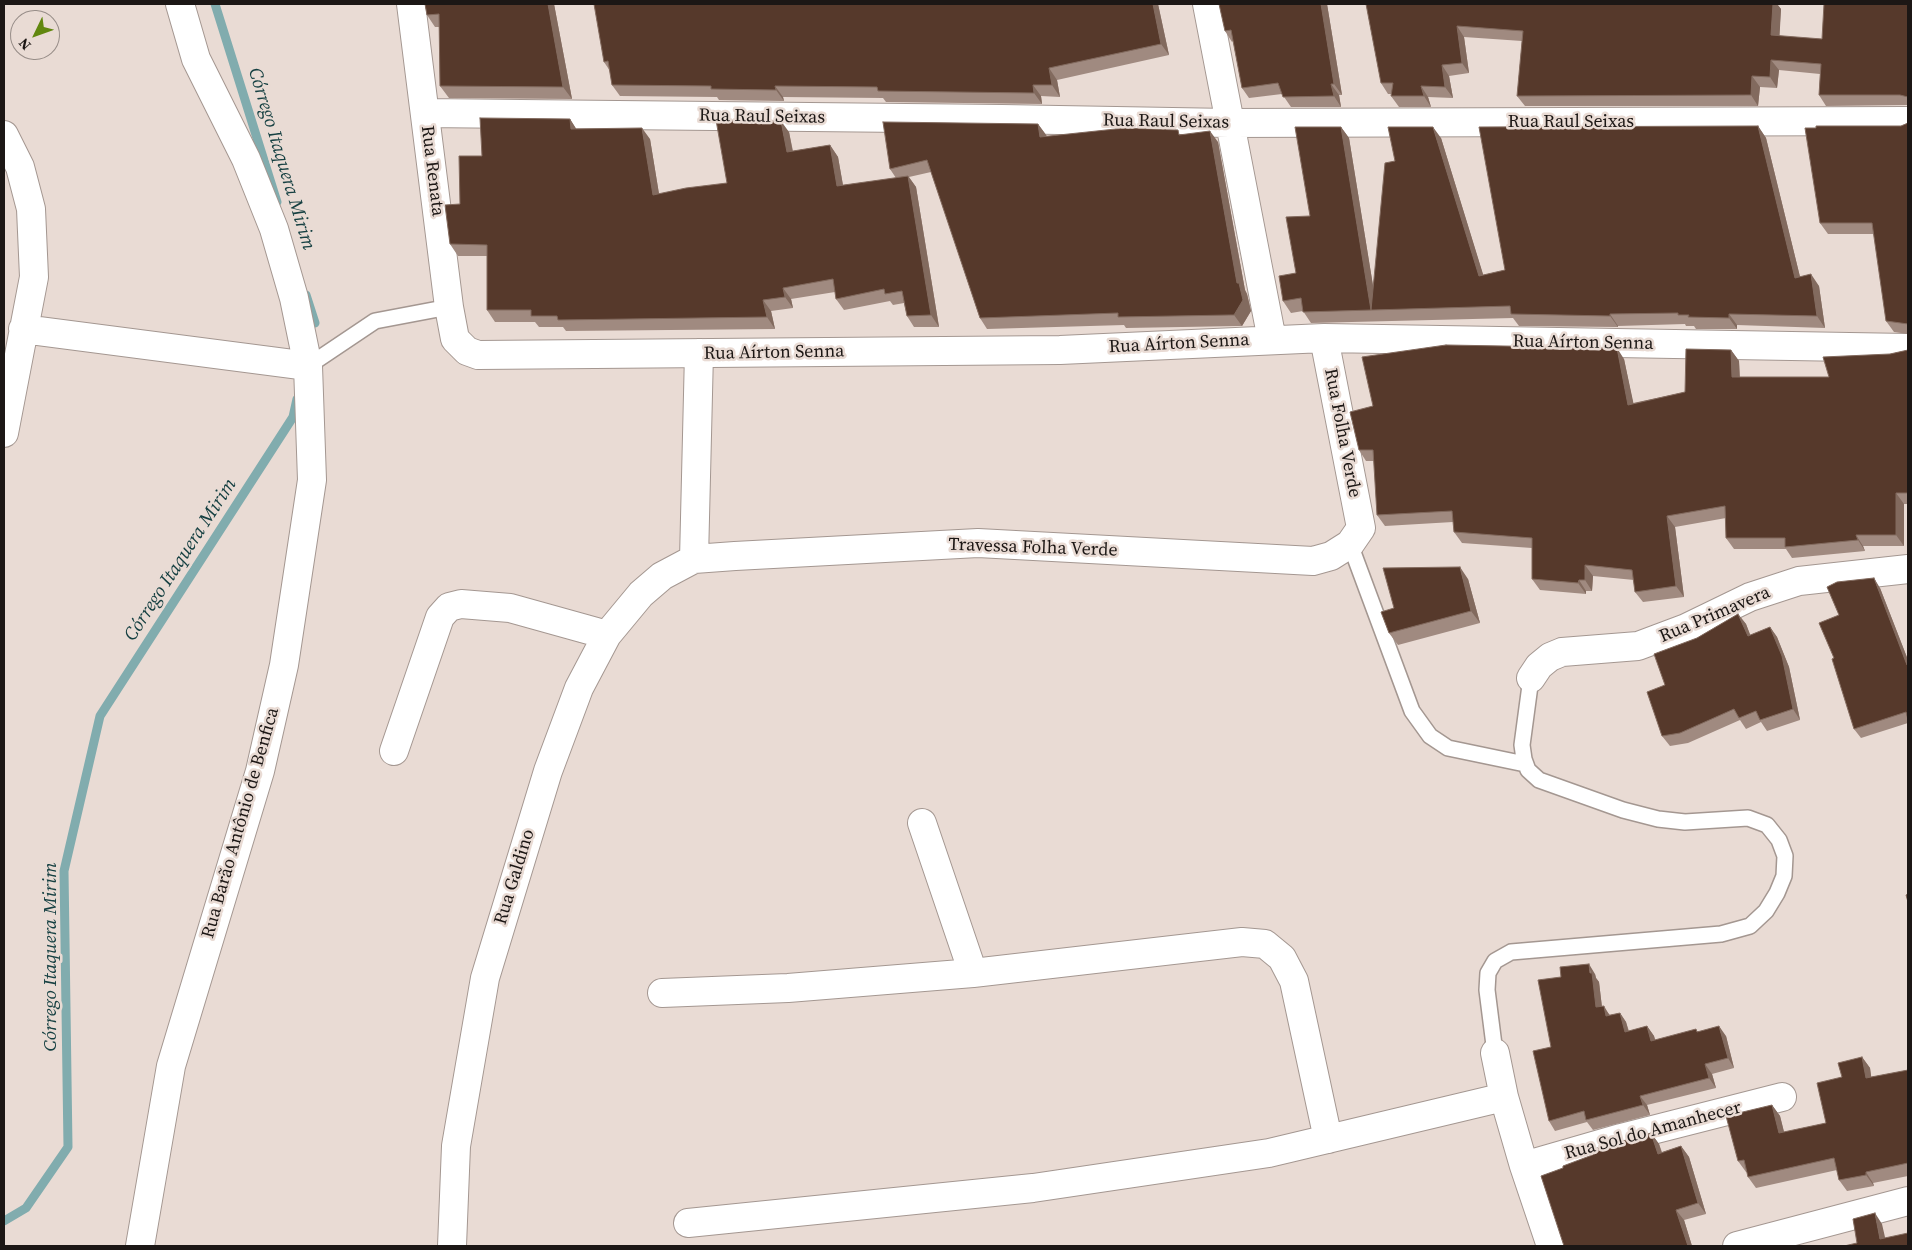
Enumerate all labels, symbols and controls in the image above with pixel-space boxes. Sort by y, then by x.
north arrow [10,10,60,60]
text: N [14,34,35,55]
water label: Córrego Itaquera Mirim [242,65,320,253]
street label: Rua Raul Seixas [699,105,825,129]
street label: Rua Raul Seixas [1103,110,1229,134]
street label: Rua Raul Seixas [1508,111,1634,133]
street label: Rua Renata [416,124,448,218]
street label: Rua Aírton Senna [1108,330,1250,358]
street label: Rua Aírton Senna [1512,331,1654,355]
street label: Rua Aírton Senna [703,341,845,365]
street label: Rua Folha Verde [1319,367,1365,499]
water label: Córrego Itaquera Mirim [120,474,242,646]
street label: Travessa Folha Verde [948,534,1118,562]
street label: Rua Primavera [1656,582,1774,648]
street label: Rua Barão Antônio de Benfica [198,705,284,941]
street label: Rua Galdino [490,827,540,927]
water label: Córrego Itaquera Mirim [40,862,62,1052]
street label: Rua Sol do Amanhecer [1562,1097,1744,1165]

